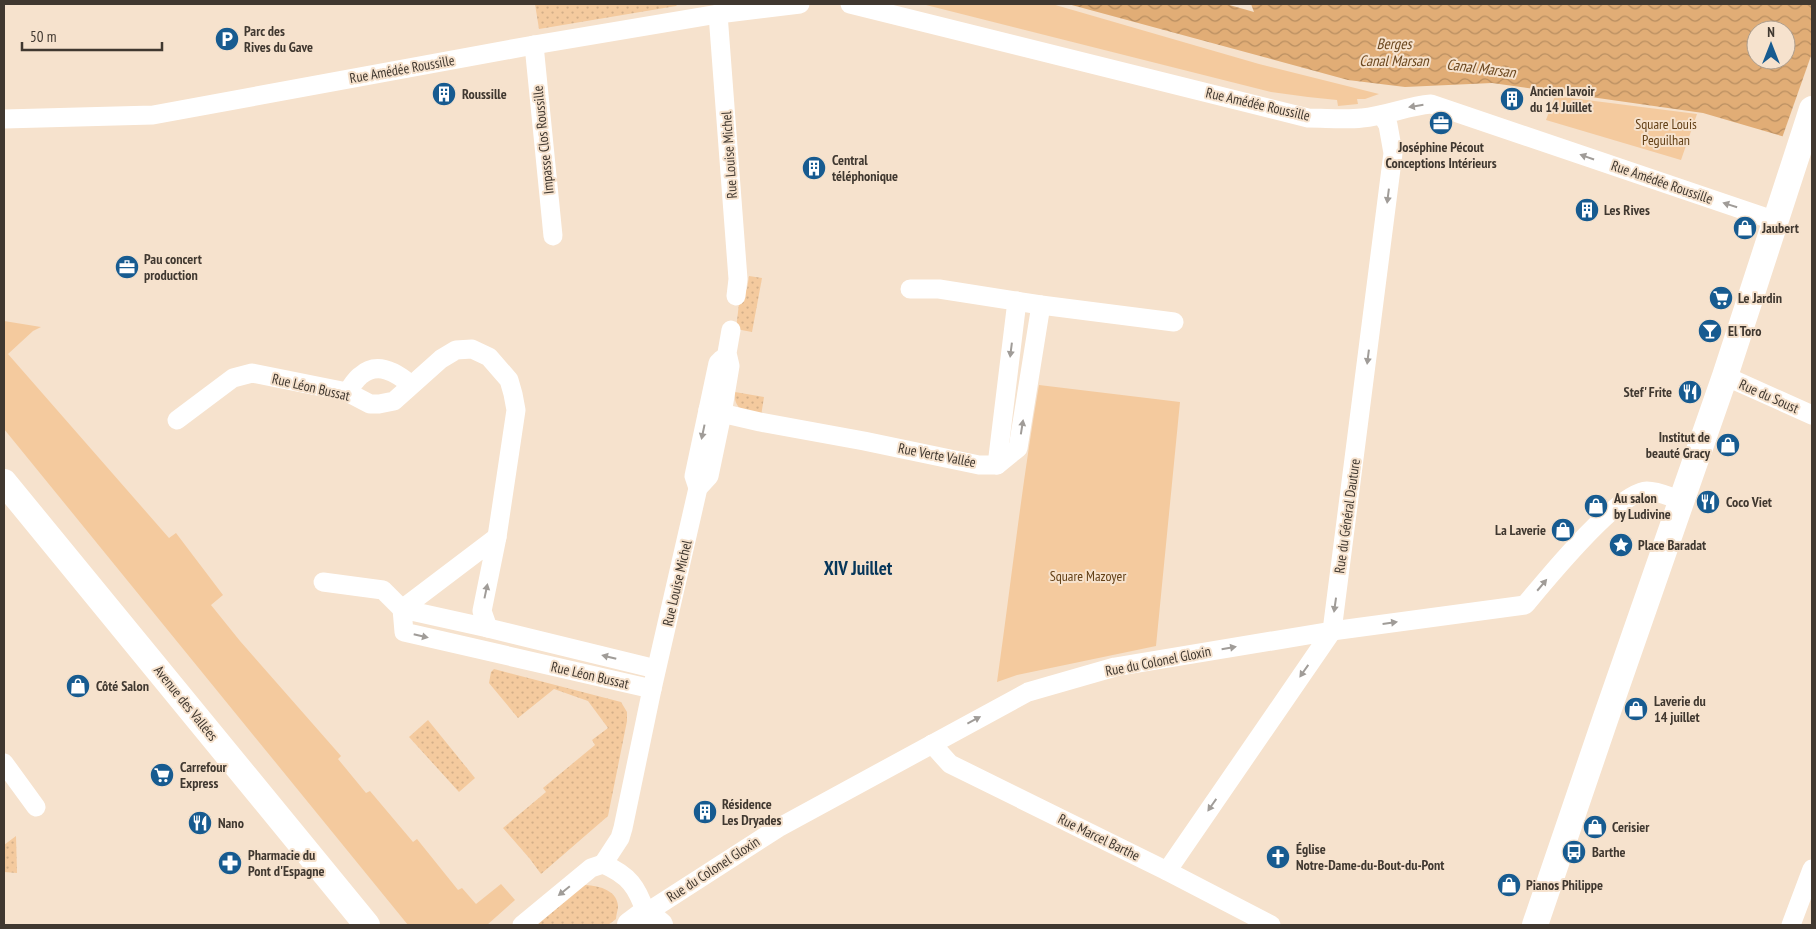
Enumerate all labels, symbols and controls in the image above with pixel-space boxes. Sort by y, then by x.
scale bar [22,20,162,52]
north arrow [1746,20,1796,70]
place label: Parc des Rives du Gave [244,22,313,56]
text: N [1767,23,1775,41]
parking icon: Parc des Rives du Gave [214,26,240,52]
text: 50 m [30,27,56,46]
water label: Berges Canal Marsan [1359,34,1430,70]
street label: Rue Amédée Roussille [348,51,456,87]
water label: Canal Marsan [1445,54,1518,82]
building icon: Roussille [431,81,457,107]
place label: Ancien lavoir du 14 Juillet [1529,82,1596,116]
street label: Rue Amédée Roussille [1204,83,1312,125]
place label: Roussille [462,85,507,103]
street label: Impasse Clos Roussille [528,85,558,195]
building icon: Ancien lavoir du 14 Juillet [1499,86,1525,112]
one-way arrow [1407,102,1423,110]
street label: Rue Louise Michel [717,110,741,199]
office icon: Joséphine Pécout Conceptions Intérieurs [1428,110,1454,136]
park label: Square Louis Peguilhan [1635,115,1697,149]
place label: Joséphine Pécout Conceptions Intérieurs [1385,138,1497,172]
place label: Central téléphonique [832,151,898,185]
one-way arrow [1579,153,1594,161]
building icon: Central téléphonique [801,155,827,181]
street label: Rue Amédée Roussille [1609,156,1715,208]
one-way arrow [1384,188,1392,204]
building icon: Les Rives [1574,197,1600,223]
place label: Les Rives [1604,201,1650,219]
one-way arrow [1722,201,1737,209]
shop icon: Jaubert [1732,215,1758,241]
place label: Jaubert [1761,219,1799,237]
place label: Pau concert production [144,250,202,284]
office icon: Pau concert production [114,254,140,280]
supermarket icon: Le Jardin [1708,285,1734,311]
place label: Le Jardin [1738,289,1782,307]
bar icon: El Toro [1697,318,1723,344]
place label: El Toro [1728,322,1762,340]
one-way arrow [1007,342,1015,358]
one-way arrow [1364,349,1372,365]
street label: Rue Léon Bussat [270,369,352,405]
street label: Rue du Soust [1736,375,1802,417]
restaurant icon: Stef' Frite [1677,379,1703,405]
place label: Stef' Frite [1624,383,1672,401]
one-way arrow [1018,418,1026,434]
one-way arrow [699,424,707,440]
place label: Institut de beauté Gracy [1646,428,1710,462]
shop icon: Institut de beauté Gracy [1715,432,1741,458]
street label: Rue Verte Vallée [897,439,978,471]
street label: Rue du Général Dauture [1330,457,1364,574]
place label: Au salon by Ludivine [1613,489,1671,523]
restaurant icon: Coco Viet [1695,489,1721,515]
shop icon: Au salon by Ludivine [1583,493,1609,519]
place label: Coco Viet [1726,493,1772,511]
shop icon: La Laverie [1550,517,1576,543]
place label: La Laverie [1495,521,1546,539]
place icon: Place Baradat [1608,532,1634,558]
place label: Place Baradat [1638,536,1706,554]
street label: Rue Louise Michel [658,538,696,628]
district label: XIV Juillet [824,556,893,580]
park label: Square Mazoyer [1050,567,1126,585]
one-way arrow [1536,579,1548,591]
one-way arrow [482,583,490,598]
one-way arrow [1331,597,1339,613]
one-way arrow [1382,619,1398,627]
one-way arrow [414,632,429,640]
street label: Rue du Colonel Gloxin [1104,642,1212,680]
one-way arrow [1222,643,1238,651]
one-way arrow [602,653,617,661]
street label: Rue Léon Bussat [549,657,631,693]
street label: Avenue des Vallées [150,662,222,745]
one-way arrow [1299,664,1309,678]
shop icon: Côté Salon [65,673,91,699]
place label: Côté Salon [96,677,149,695]
place label: Laverie du 14 juillet [1654,692,1706,726]
shop icon: Laverie du 14 juillet [1623,696,1649,722]
one-way arrow [967,716,981,724]
place label: Carrefour Express [180,758,227,792]
supermarket icon: Carrefour Express [149,762,175,788]
place label: Résidence Les Dryades [722,795,782,829]
one-way arrow [1207,798,1217,811]
building icon: Résidence Les Dryades [692,799,718,825]
street label: Rue Marcel Barthe [1055,809,1143,865]
restaurant icon: Nano [187,810,213,836]
place label: Nano [218,814,244,832]
shop icon: Cerisier [1582,814,1608,840]
place label: Cerisier [1612,818,1650,836]
street label: Rue du Colonel Gloxin [663,832,763,906]
bus stop icon: Barthe [1561,839,1587,865]
place label: Église Notre-Dame-du-Bout-du-Pont [1296,840,1444,874]
place label: Barthe [1592,843,1625,861]
church icon: Église Notre-Dame-du-Bout-du-Pont [1265,844,1291,870]
place label: Pharmacie du Pont d'Espagne [248,846,324,880]
pharmacy icon: Pharmacie du Pont d'Espagne [217,850,243,876]
shop icon: Pianos Philippe [1496,872,1522,898]
place label: Pianos Philippe [1526,876,1603,894]
one-way arrow [558,885,570,897]

